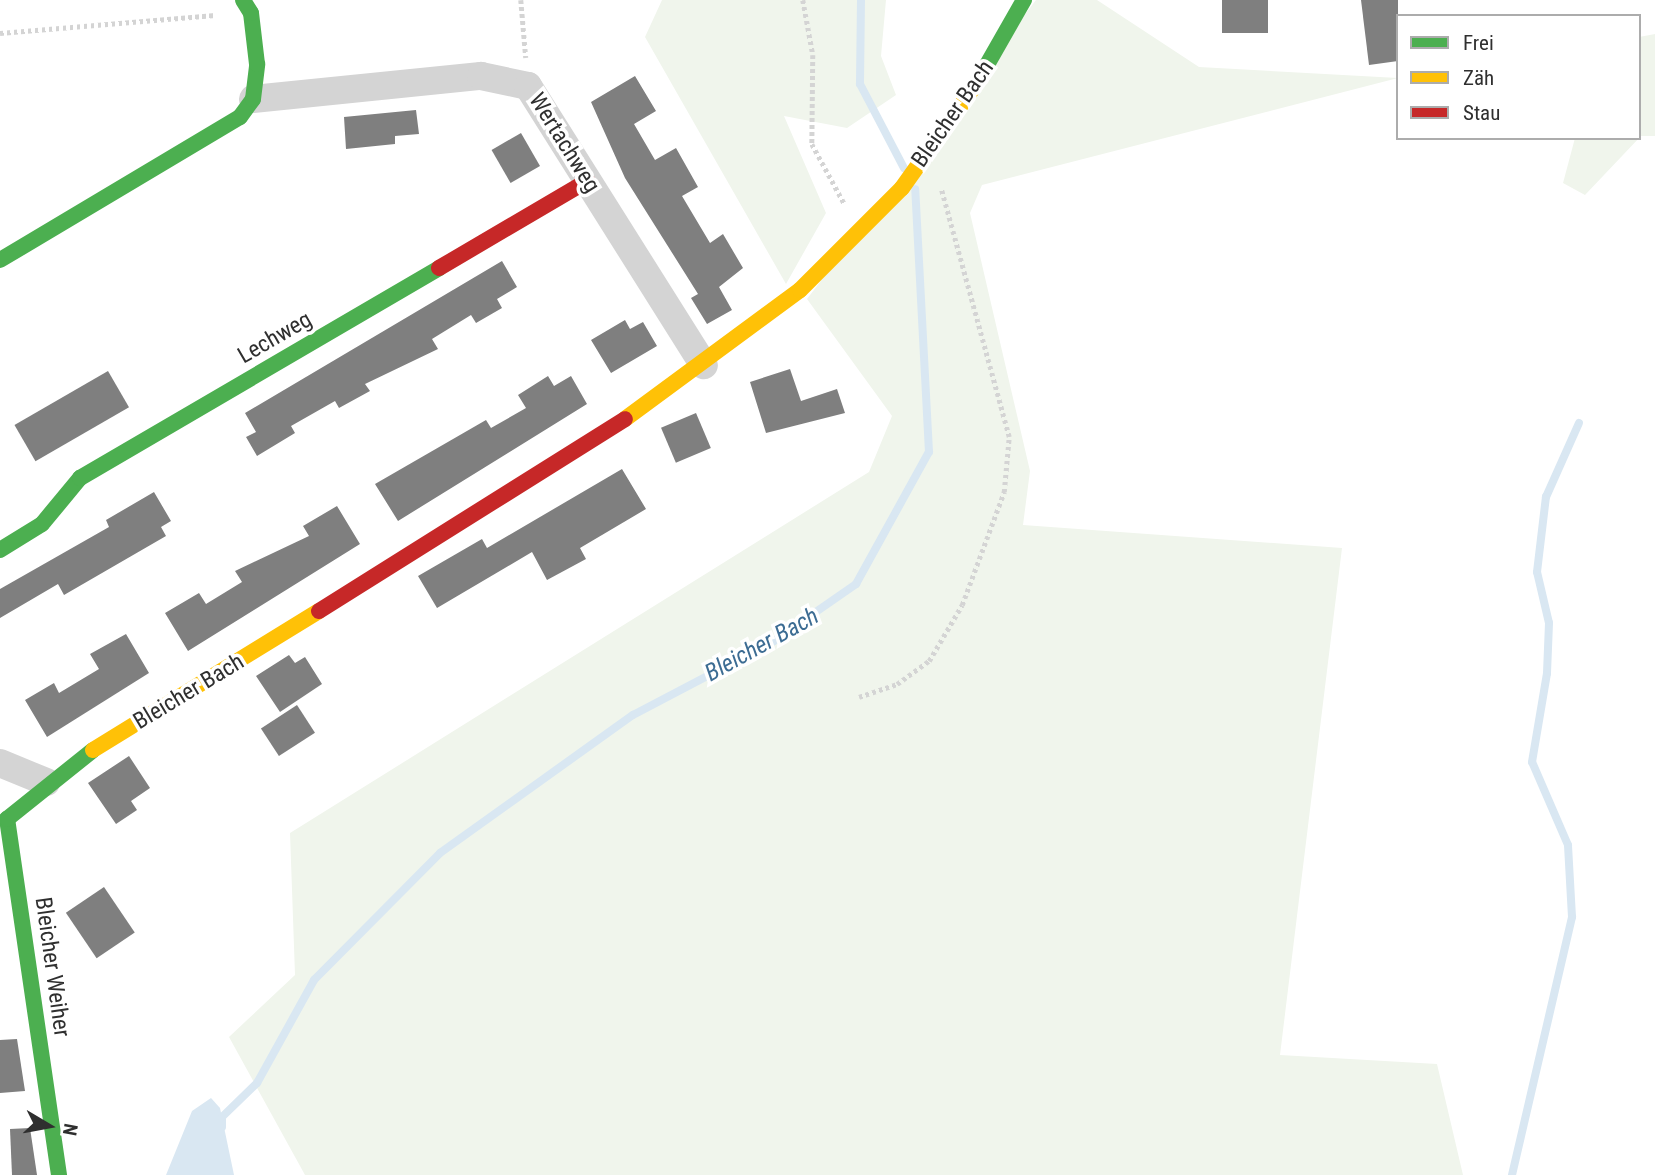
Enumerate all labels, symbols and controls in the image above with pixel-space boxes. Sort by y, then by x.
legend [1396,14,1641,140]
text: Frei [1463,31,1494,55]
street label: Bleicher Bach [906,55,1000,173]
text: Zäh [1463,66,1494,90]
street label: Wertachweg [523,88,605,198]
text: Stau [1463,101,1500,125]
street label: Lechweg [233,306,317,370]
water label: Bleicher Bach [700,602,824,688]
street label: Bleicher Bach [129,648,249,736]
street label: Bleicher Weiher [29,895,75,1039]
north arrow [14,1091,84,1161]
text: N [58,1122,83,1137]

